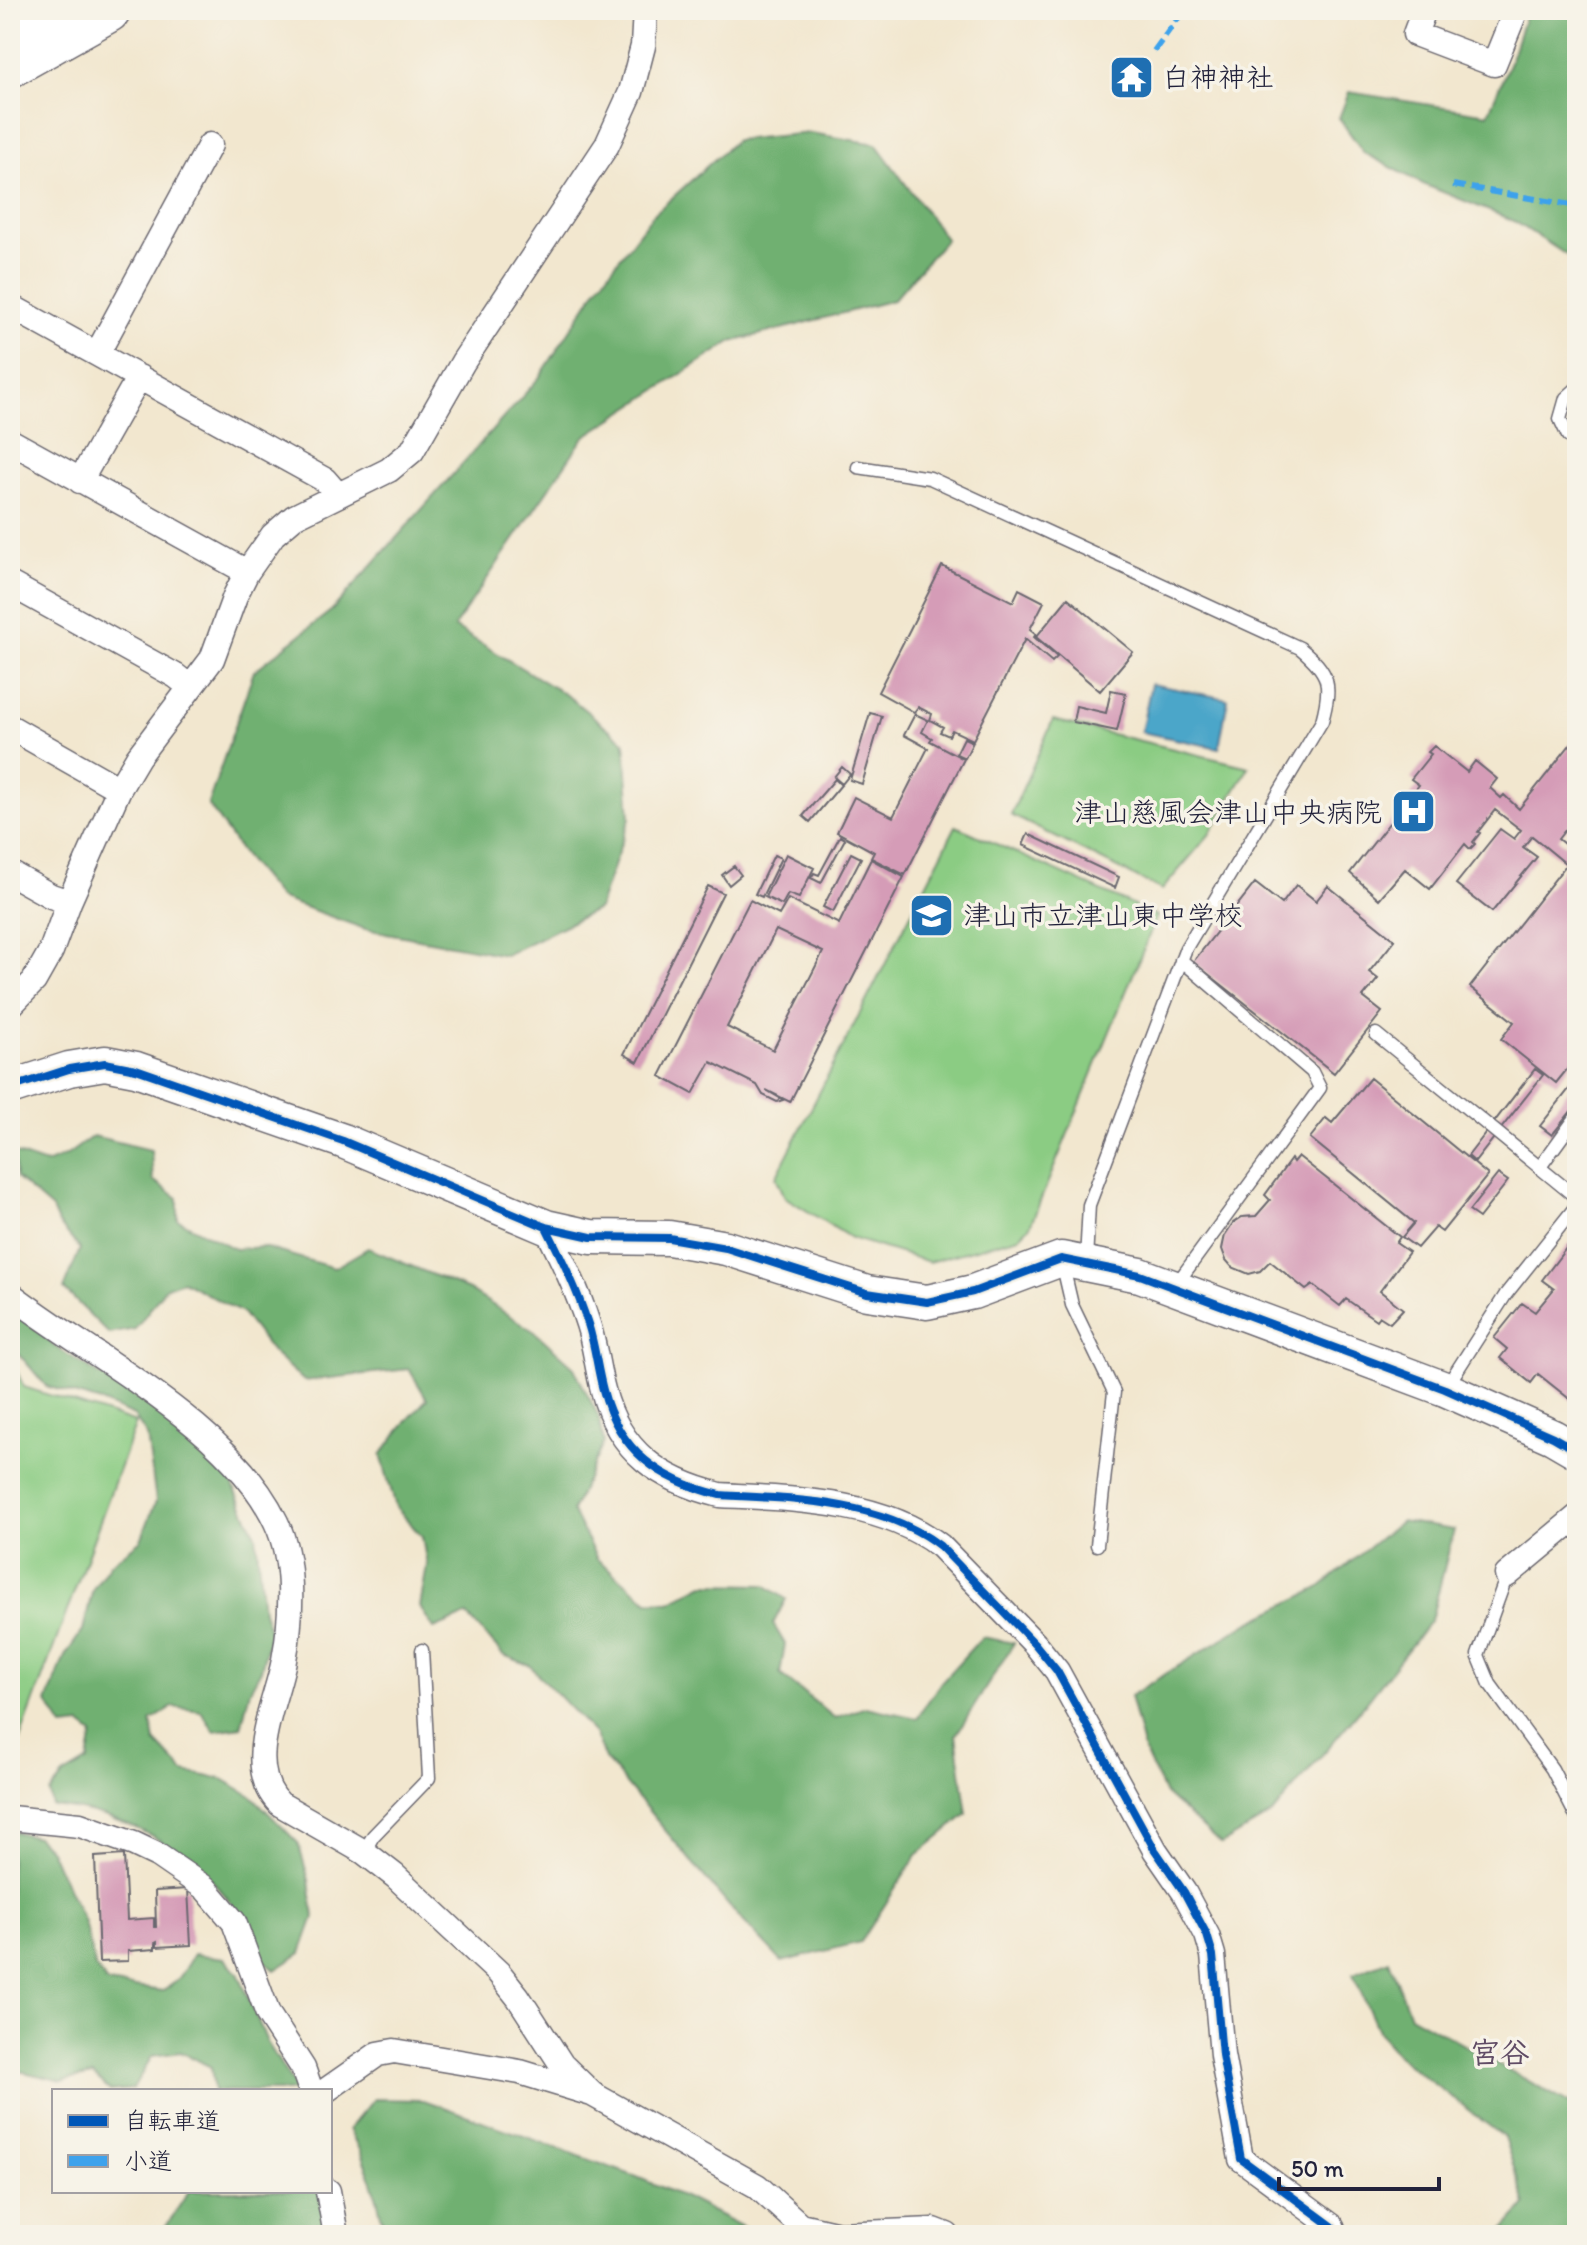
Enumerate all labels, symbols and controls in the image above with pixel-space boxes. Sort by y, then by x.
temple icon: 白神神社 [1107,53,1155,101]
place label: 白神神社 [1162,60,1274,94]
hospital icon: 津山慈風会津山中央病院 [1389,788,1437,836]
place label: 津山慈風会津山中央病院 [1074,795,1382,829]
school or university icon: 津山市立津山東中学校 [908,891,956,939]
place label: 津山市立津山東中学校 [963,898,1243,932]
district label: 宮谷 [1470,2034,1530,2071]
legend [52,2089,332,2193]
text: 自転車道 [124,2106,220,2135]
scale bar [1279,2141,1439,2191]
text: 小道 [124,2146,172,2175]
text: 50 m [1291,2154,1344,2183]

